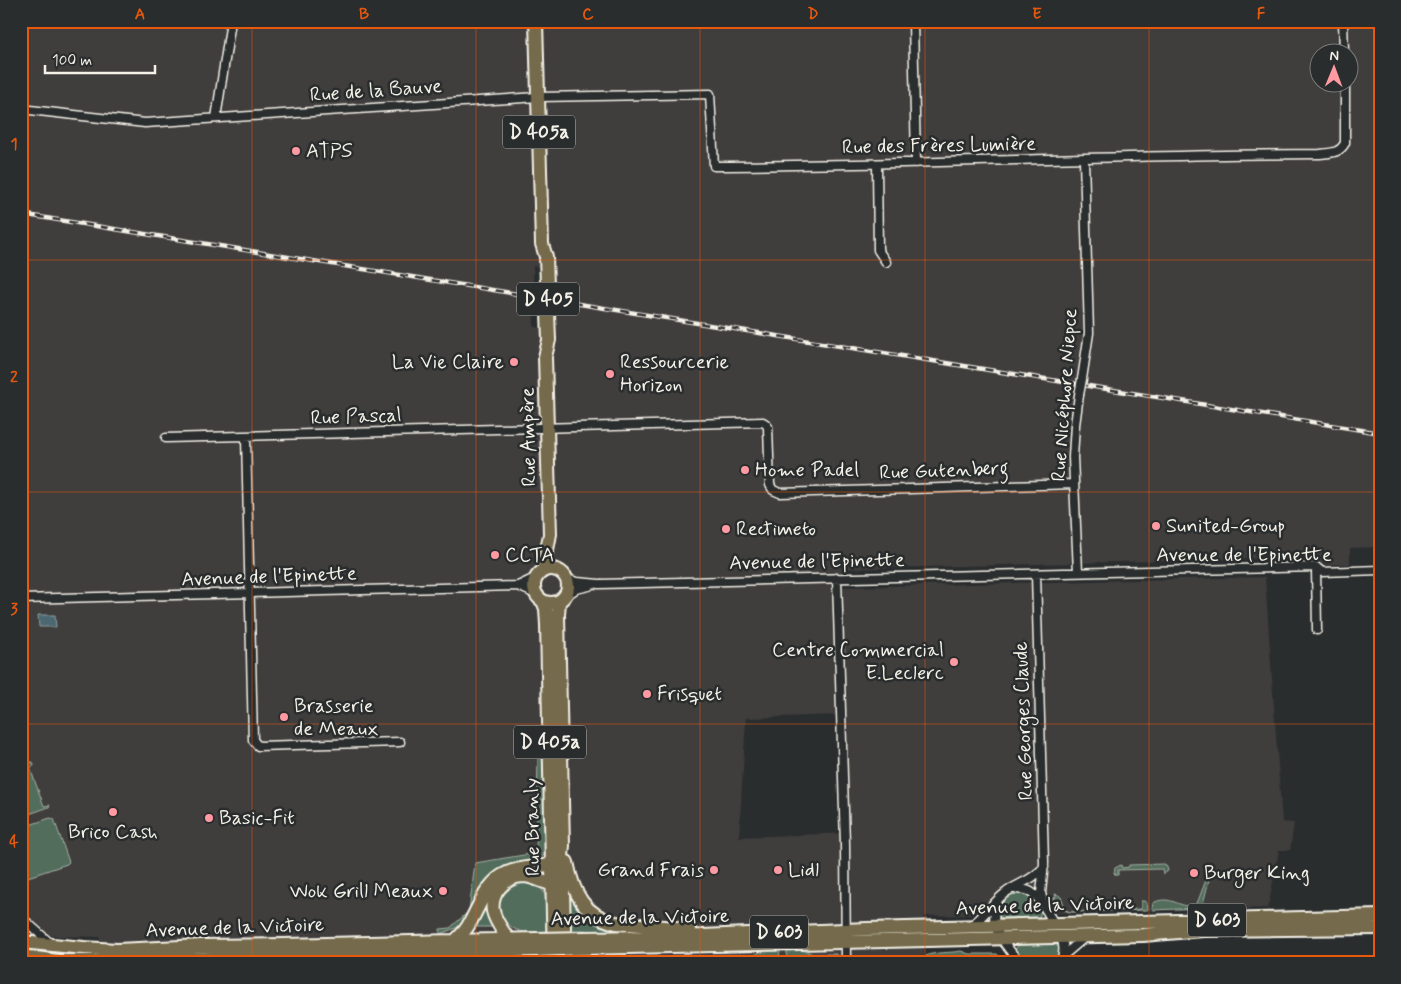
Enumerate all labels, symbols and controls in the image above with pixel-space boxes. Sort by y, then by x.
text: A [135,4,145,25]
text: B [359,4,369,25]
text: C [582,4,594,25]
text: D [807,4,819,25]
text: E [1032,4,1042,25]
text: F [1257,4,1266,25]
scale bar [45,42,155,74]
north arrow [1308,42,1358,92]
text: N [1329,47,1339,65]
text: 100 m [52,51,92,71]
street label: Rue de la Bauve [309,73,443,109]
road number: D 405a [503,115,575,148]
street label: Rue des Frères Lumière [842,131,1036,161]
text: 1 [10,134,18,155]
place label: ATPS [306,138,353,165]
marker: ATPS [290,145,302,157]
road number: D 405 [517,282,579,316]
street label: Rue Nicéphore Niepce [1045,307,1085,483]
place label: La Vie Claire [392,349,504,376]
place label: Ressourcerie Horizon [620,349,729,399]
marker: La Vie Claire [508,356,520,368]
text: 2 [10,367,18,388]
marker: Ressourcerie Horizon [604,368,616,380]
street label: Rue Ampère [515,387,543,487]
street label: Rue Pascal [310,402,402,432]
street label: Rue Gutenberg [879,455,1009,489]
place label: Home Padel [755,457,859,484]
marker: Home Padel [739,464,751,476]
place label: Sunited-Group [1166,513,1285,540]
place label: Rectimeto [736,516,816,543]
marker: Sunited-Group [1150,520,1162,532]
marker: Rectimeto [720,523,732,535]
place label: CCTA [505,542,554,569]
street label: Avenue de l'Epinette [1156,542,1332,569]
street label: Avenue de l'Epinette [729,547,905,577]
marker: CCTA [489,549,501,561]
street label: Avenue de l'Epinette [181,560,357,594]
text: 3 [10,599,18,620]
place label: Centre Commercial E.Leclerc [772,637,944,687]
street label: Rue Georges Claude [1008,641,1041,801]
marker: Centre Commercial E.Leclerc [948,656,960,668]
place label: Frisquet [657,681,722,708]
marker: Frisquet [641,688,653,700]
place label: Brasserie de Meaux [294,693,379,743]
marker: Brasserie de Meaux [278,711,290,723]
road number: D 405a [514,726,586,759]
street label: Rue Branly [519,778,547,876]
place label: Basic-Fit [219,805,295,832]
marker: Brico Cash [107,806,119,818]
marker: Basic-Fit [203,812,215,824]
place label: Brico Cash [68,819,158,846]
text: 4 [9,831,19,852]
place label: Grand Frais [598,857,704,884]
place label: Lidl [788,857,819,884]
place label: Burger King [1204,860,1310,888]
marker: Grand Frais [708,864,720,876]
marker: Lidl [772,864,784,876]
marker: Burger King [1188,867,1200,879]
place label: Wok Grill Meaux [290,878,434,905]
marker: Wok Grill Meaux [437,885,449,897]
street label: Avenue de la Victoire [955,889,1135,923]
street label: Avenue de la Victoire [550,903,730,933]
road number: D 603 [1188,904,1246,936]
street label: Avenue de la Victoire [145,911,325,945]
road number: D 603 [750,916,808,949]

